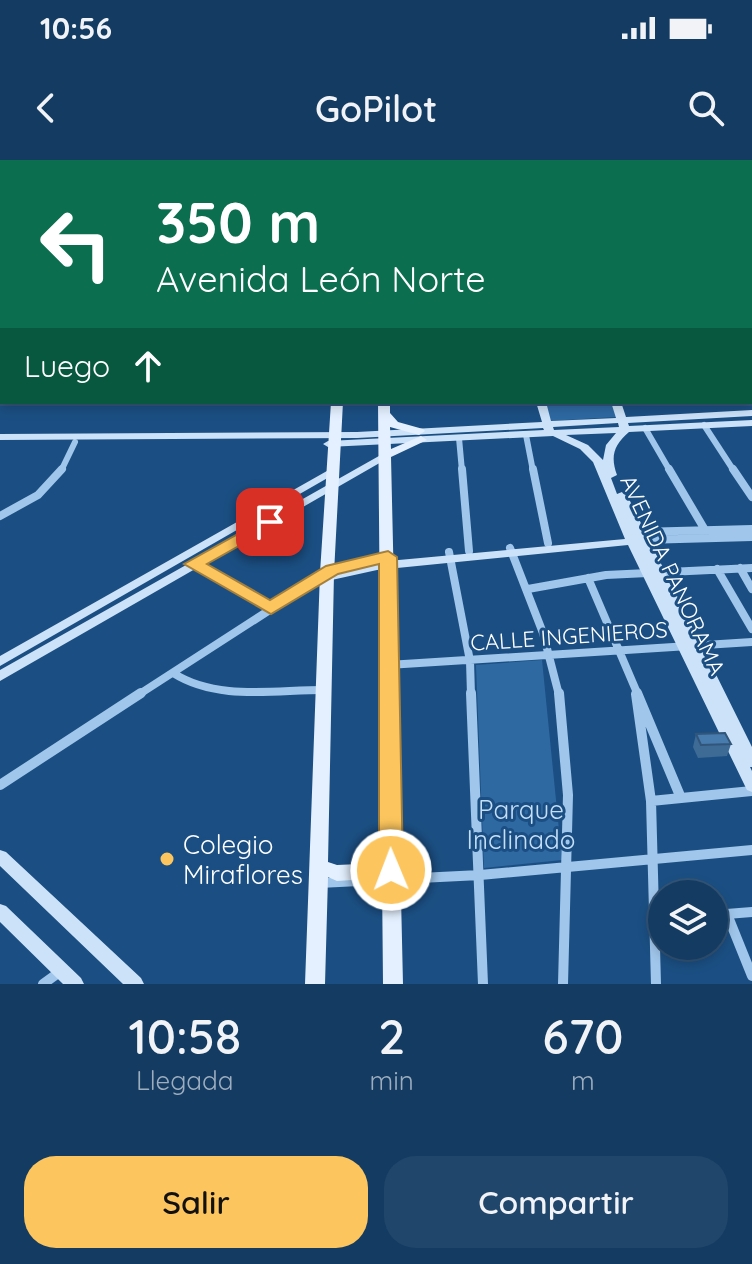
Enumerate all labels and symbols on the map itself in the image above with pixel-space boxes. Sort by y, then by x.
street label: AVENIDA PANORAMA [614,471,732,679]
pin [236,488,304,556]
street label: CALLE INGENIEROS [469,615,669,657]
park label: Parque Inclinado [467,793,575,856]
place label: Colegio Miraflores [183,828,303,891]
position arrow [349,828,433,912]
marker: Colegio Miraflores [158,850,176,868]

